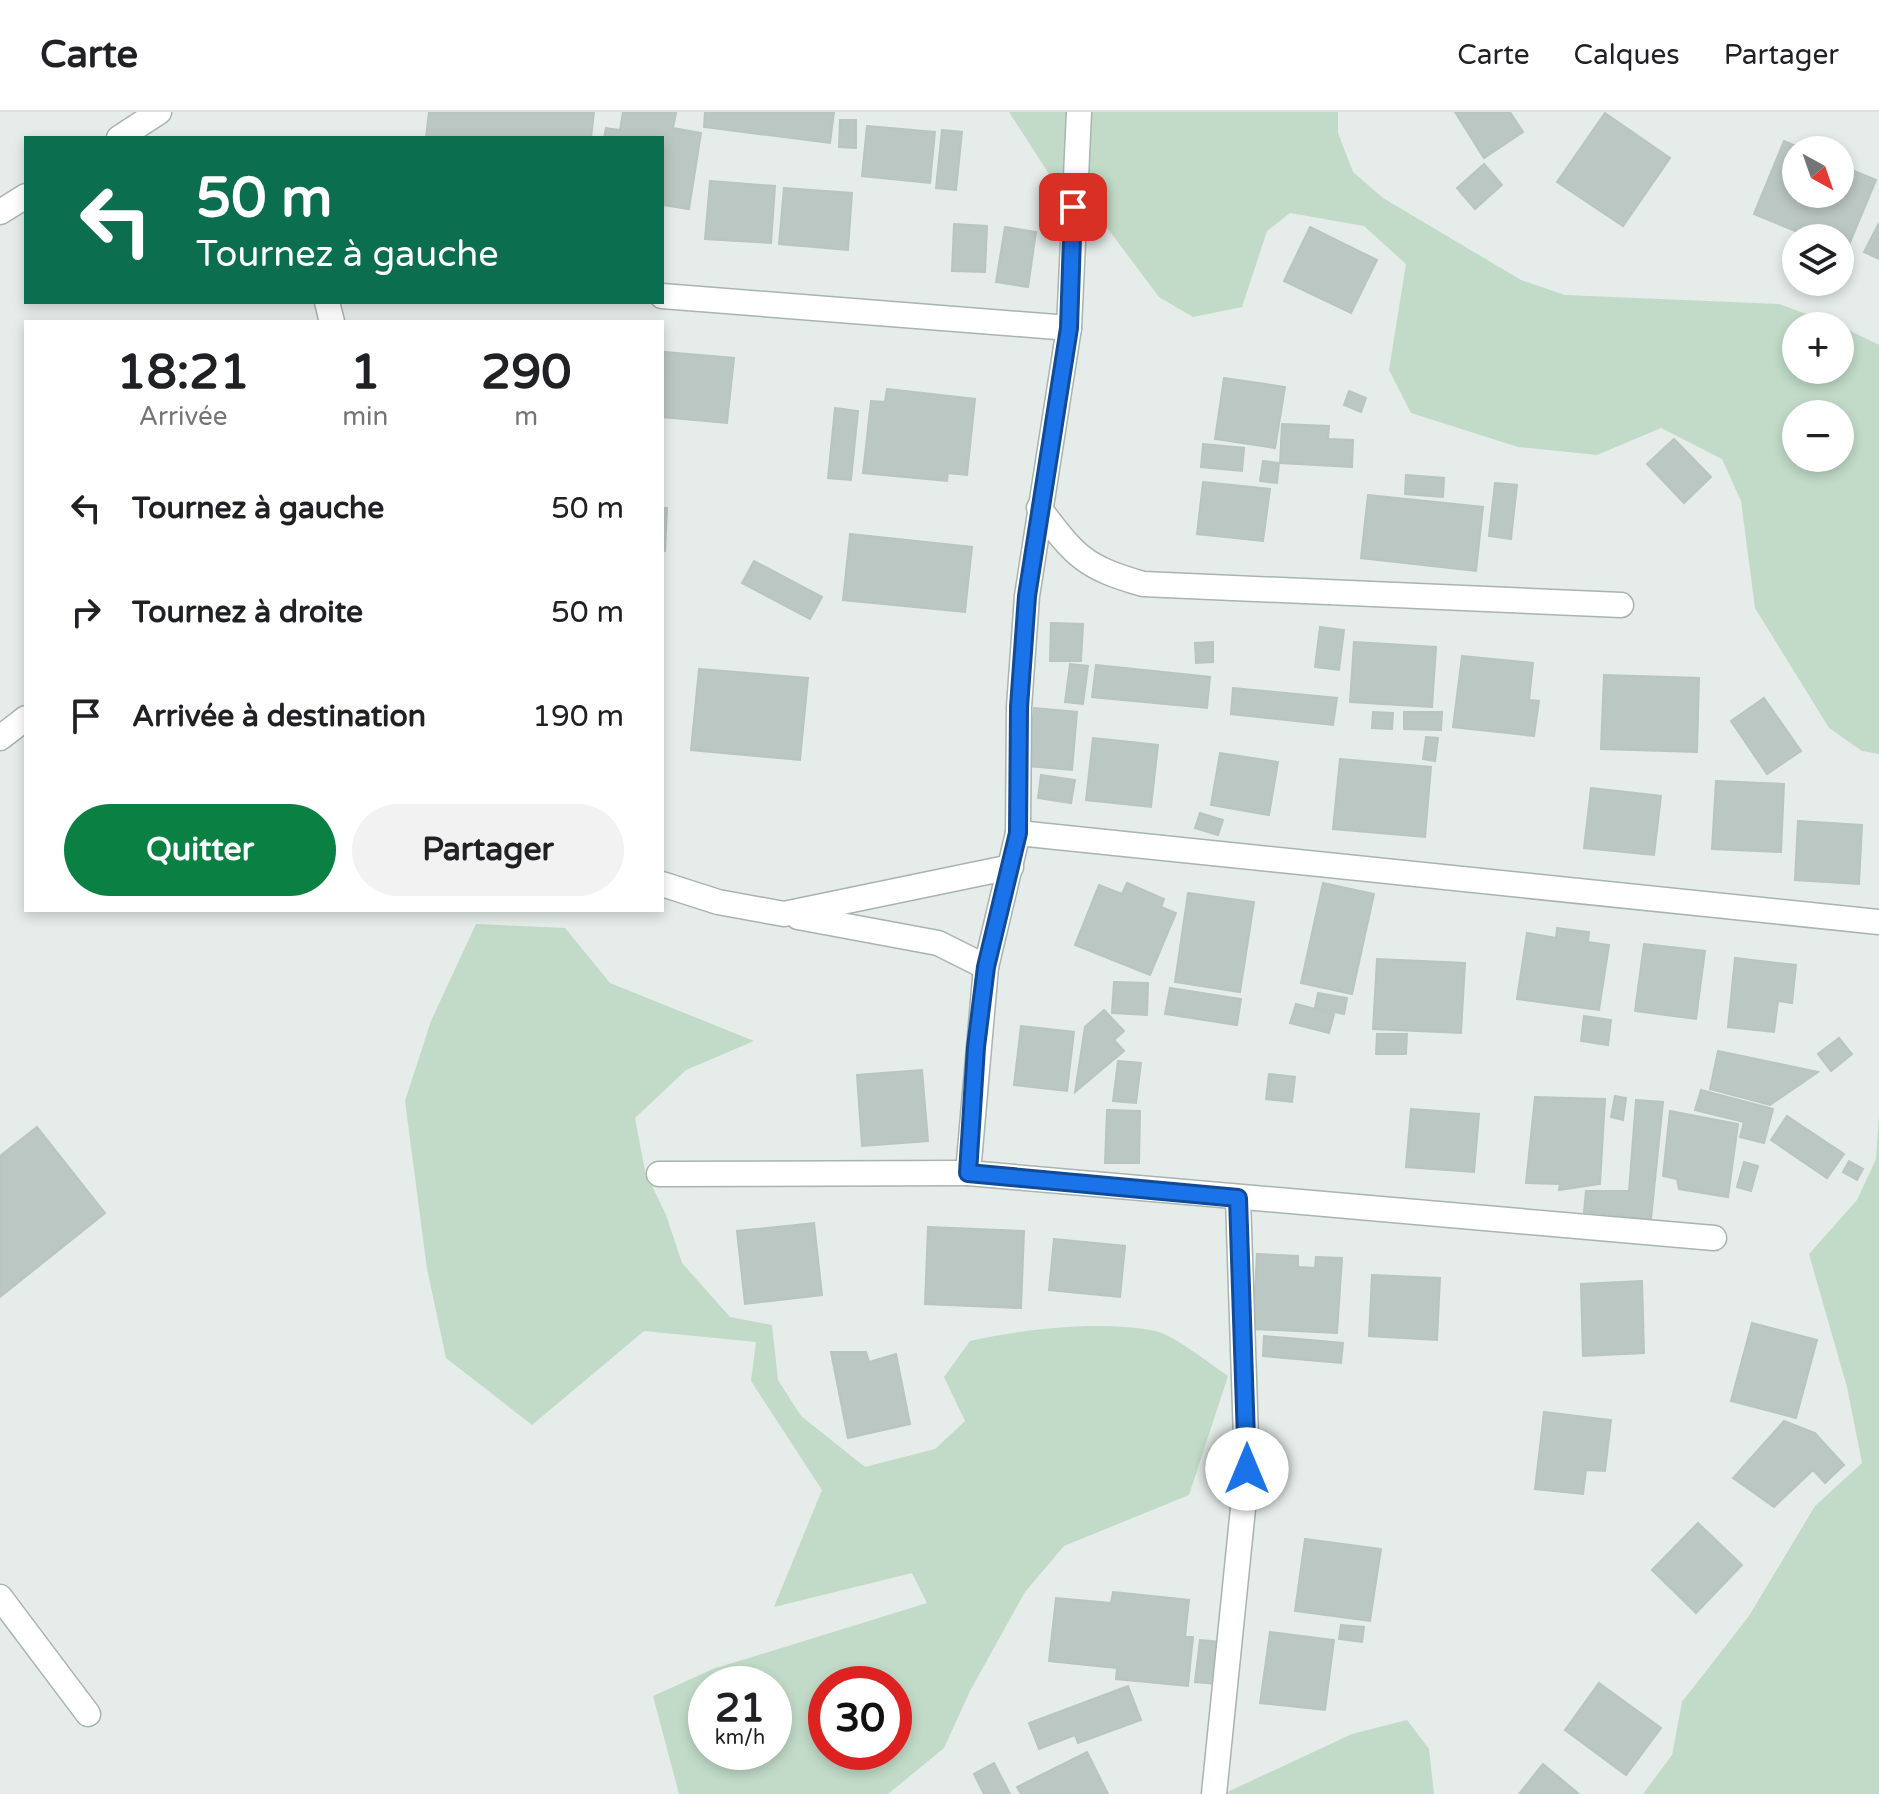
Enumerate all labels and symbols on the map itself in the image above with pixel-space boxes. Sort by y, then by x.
north arrow [1782,136,1854,208]
pin [1039,173,1107,241]
position arrow [1205,1427,1289,1511]
speed limit sign: 30 [808,1666,912,1770]

